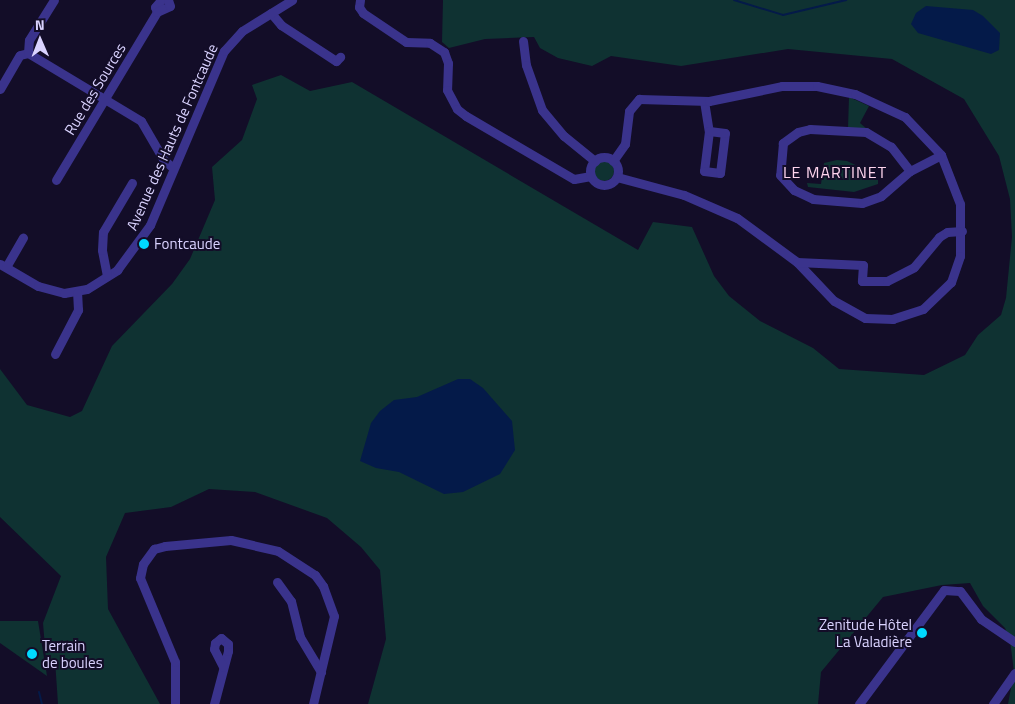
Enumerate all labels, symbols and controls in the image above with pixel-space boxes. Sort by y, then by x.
text: N [35,14,45,35]
north arrow [15,15,65,65]
street label: Rue des Sources [61,40,129,138]
street label: Avenue des Hauts de Fontcaude [123,41,221,233]
district label: LE MARTINET [782,162,888,182]
place label: Fontcaude [154,235,220,253]
marker: Fontcaude [138,238,150,250]
place label: Zenitude Hôtel La Valadière [819,615,912,650]
marker: Zenitude Hôtel La Valadière [916,627,928,639]
place label: Terrain de boules [42,636,103,671]
marker: Terrain de boules [26,648,38,660]

